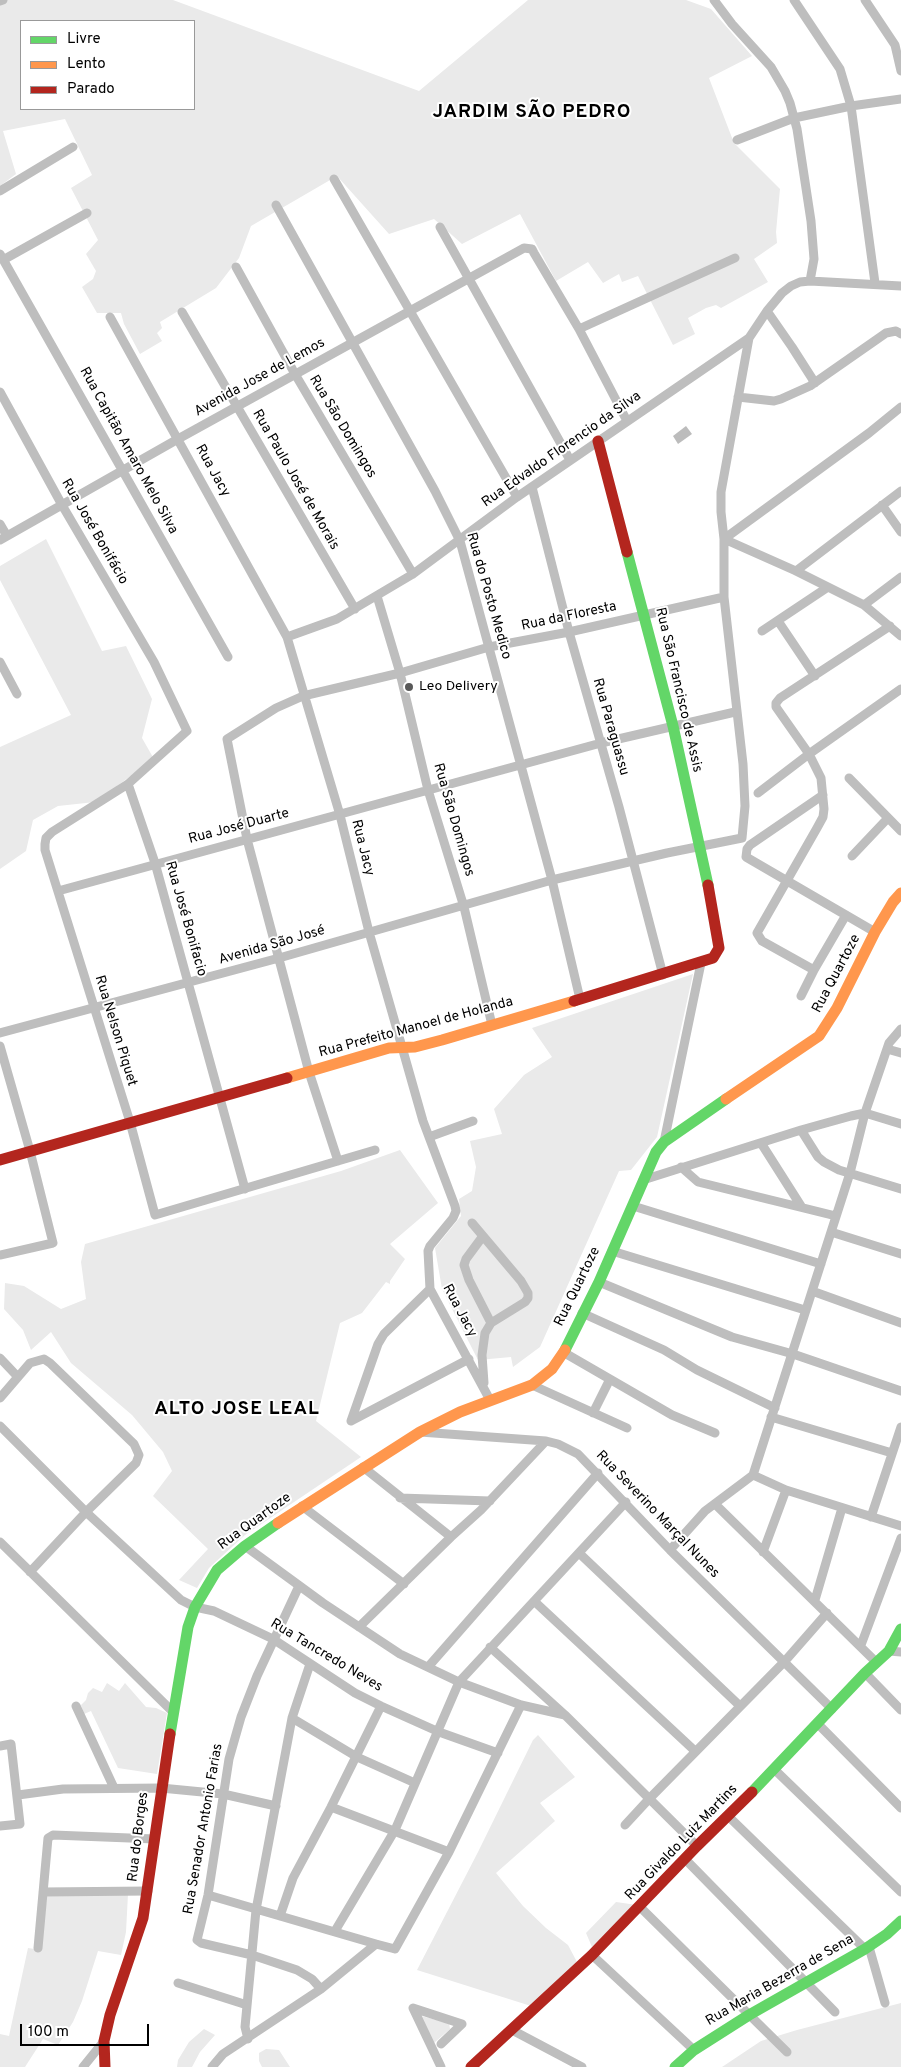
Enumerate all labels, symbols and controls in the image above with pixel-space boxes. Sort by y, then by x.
legend [20,20,195,110]
text: Livre [67,30,101,49]
text: Lento [67,55,106,74]
text: Parado [67,80,115,99]
district label: JARDIM SÃO PEDRO [431,102,633,124]
street label: Avenida Jose de Lemos [192,335,328,421]
street label: Rua Capitão Amaro Melo Silva [75,365,181,537]
street label: Rua São Domingos [305,372,379,482]
street label: Rua Edvaldo Florencio da Silva [479,388,645,512]
street label: Rua Paulo José de Morais [248,407,342,553]
street label: Rua Jacy [191,442,233,500]
street label: Rua José Bonifácio [57,476,131,588]
street label: Rua do Posto Medico [462,531,514,661]
street label: Rua da Floresta [520,599,618,635]
street label: Rua São Francisco de Assis [651,606,705,774]
street label: Rua Paraguassu [588,676,632,778]
place label: Leo Delivery [419,679,498,695]
marker: Leo Delivery [403,681,415,693]
street label: Rua São Domingos [429,761,477,879]
street label: Rua José Duarte [187,805,291,849]
street label: Rua Jacy [347,818,377,878]
street label: Rua José Bonifacio [160,859,210,979]
street label: Avenida São José [217,923,327,969]
street label: Rua Quartoze [809,932,865,1016]
street label: Rua Nelson Piquet [90,974,140,1088]
street label: Rua Prefeito Manoel de Holanda [317,994,515,1062]
street label: Rua Quartoze [552,1244,604,1330]
street label: Rua Jacy [438,1282,480,1340]
district label: ALTO JOSE LEAL [152,1399,322,1421]
street label: Rua Severino Marçal Nunes [592,1448,722,1582]
street label: Rua Quartoze [215,1490,295,1554]
street label: Rua Tancredo Neves [267,1616,385,1696]
street label: Rua Senador Antonio Farias [181,1742,227,1916]
street label: Rua Givaldo Luiz Martins [622,1782,742,1904]
street label: Rua do Borges [125,1791,153,1883]
street label: Rua Maria Bezerra de Sena [703,1932,857,2030]
scale bar [22,2014,151,2046]
text: 100 m [28,2023,69,2042]

